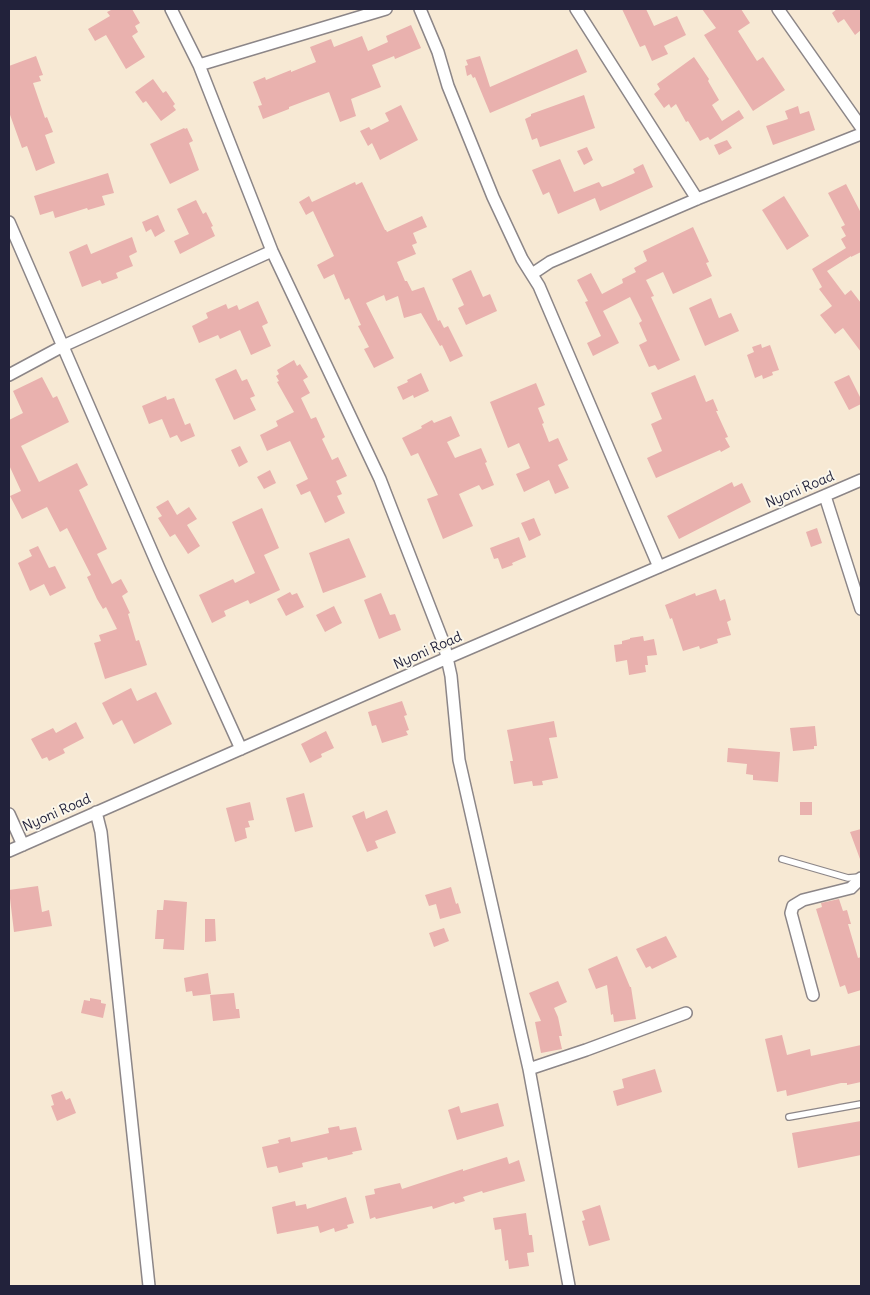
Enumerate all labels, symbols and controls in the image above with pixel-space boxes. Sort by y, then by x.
street label: Nyoni Road [763,468,837,512]
street label: Nyoni Road [391,629,465,673]
street label: Nyoni Road [20,791,94,835]

